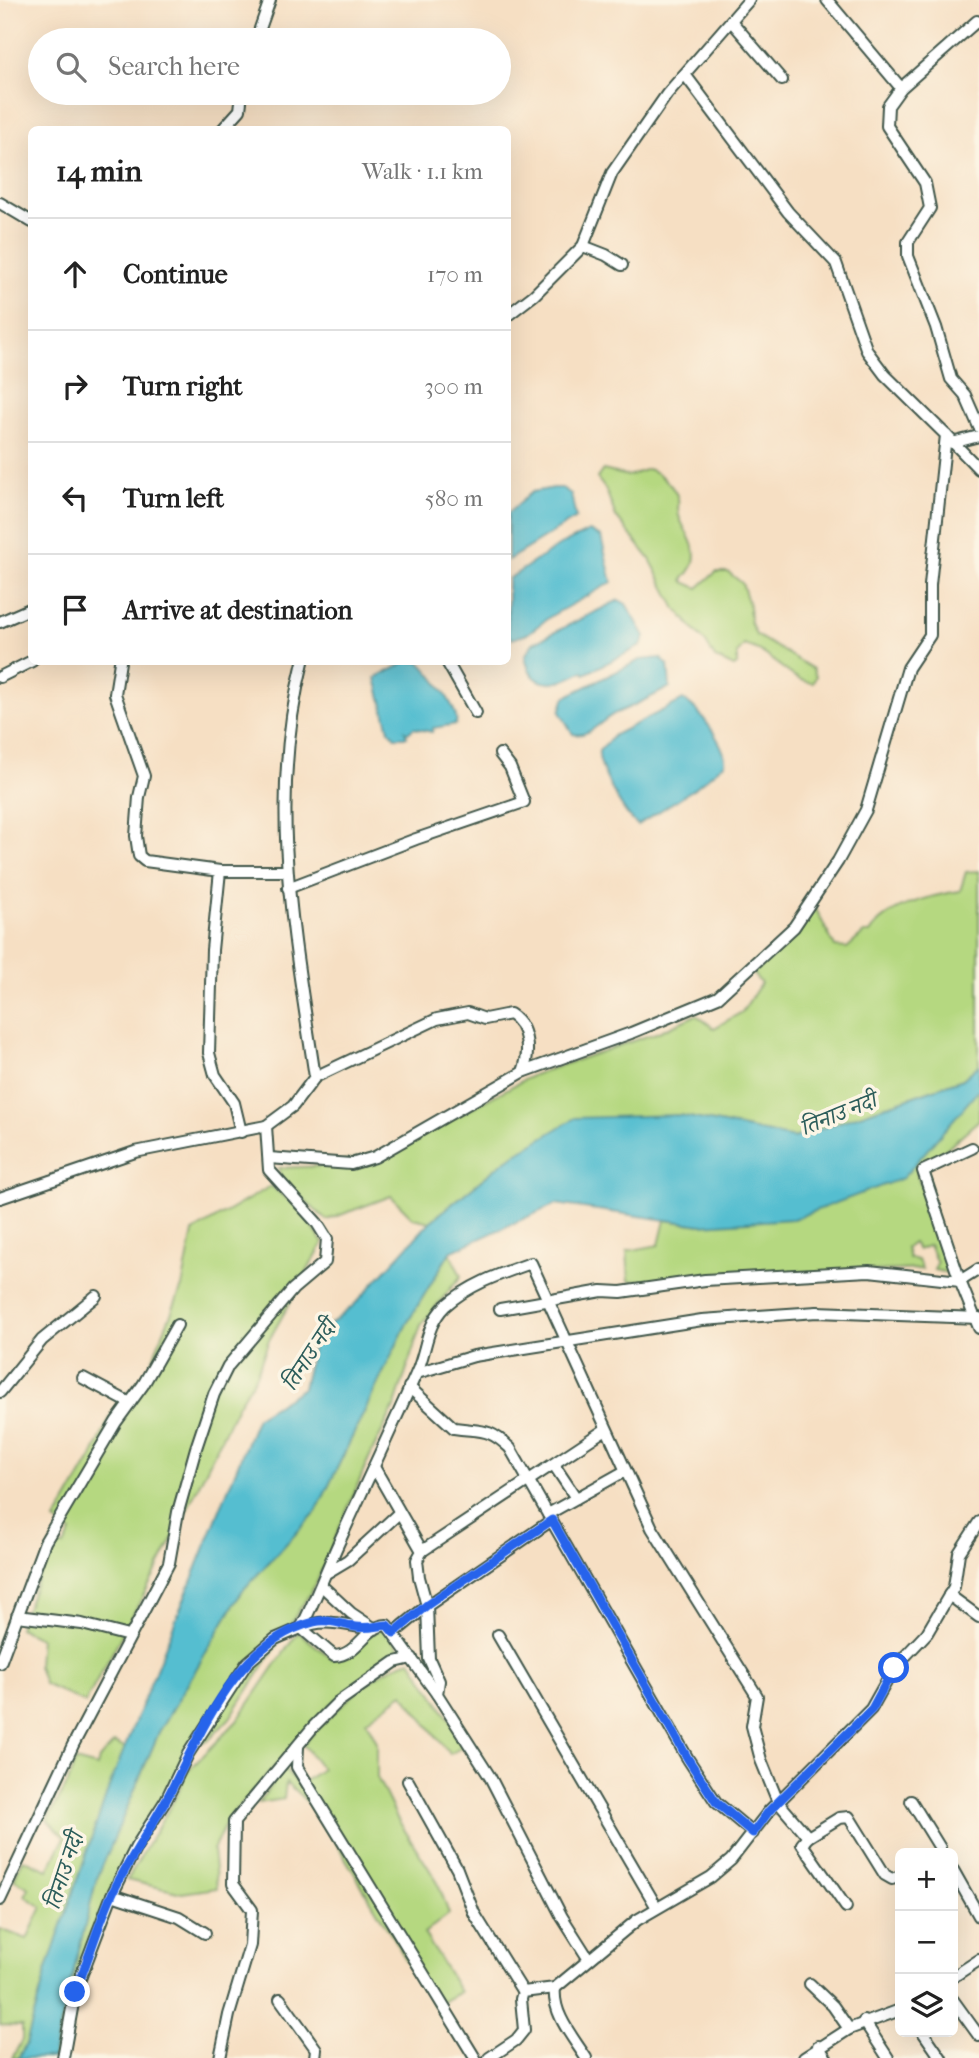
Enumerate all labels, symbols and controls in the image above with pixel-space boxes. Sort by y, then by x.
search box [28,28,511,105]
icon: search [52,48,90,86]
text: Search here [108,51,240,82]
text: 14 min [56,154,142,189]
text: Walk · 1.1 km [362,158,483,185]
icon: ahead [56,255,94,293]
text: Continue [123,259,228,290]
text: 170 m [427,261,483,288]
icon: right [56,367,94,405]
text: Turn right [123,371,243,402]
text: 300 m [424,373,483,400]
icon: left [56,479,94,517]
text: Turn left [123,483,224,514]
text: 580 m [425,485,483,512]
icon: arrive [56,591,94,629]
text: Arrive at destination [123,595,353,626]
water label: तिनाउ नदी [796,1085,884,1141]
water label: तिनाउ नदी [276,1311,344,1396]
route start [878,1652,909,1683]
water label: तिनाउ नदी [39,1825,91,1913]
map controls [895,1848,958,2037]
button: + [895,1848,958,1911]
button: − [895,1911,958,1974]
button: layers [895,1974,958,2037]
route end [59,1976,90,2007]

